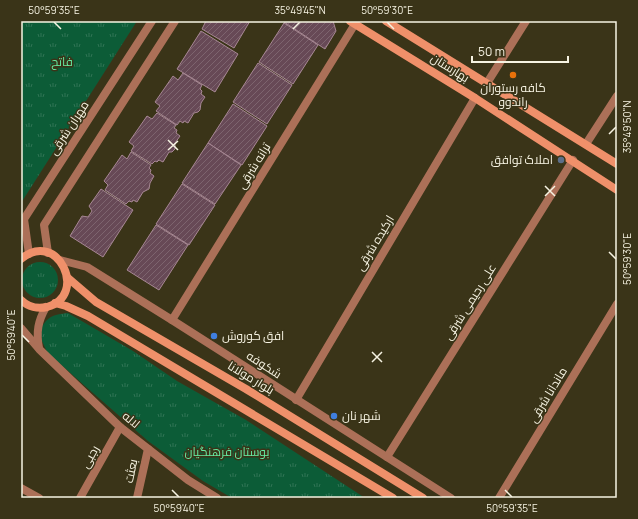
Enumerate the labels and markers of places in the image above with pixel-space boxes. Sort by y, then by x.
marker: کافه رستوران راندوو [508,70,518,80]
place label: کافه رستوران راندوو [480,79,546,110]
place label: املاک توافق [491,151,553,168]
marker: املاک توافق [556,155,566,165]
place label: افق کوروش [222,327,284,344]
marker: افق کوروش [209,331,219,341]
place label: شهر نان [342,407,381,424]
marker: شهر نان [329,411,339,421]

